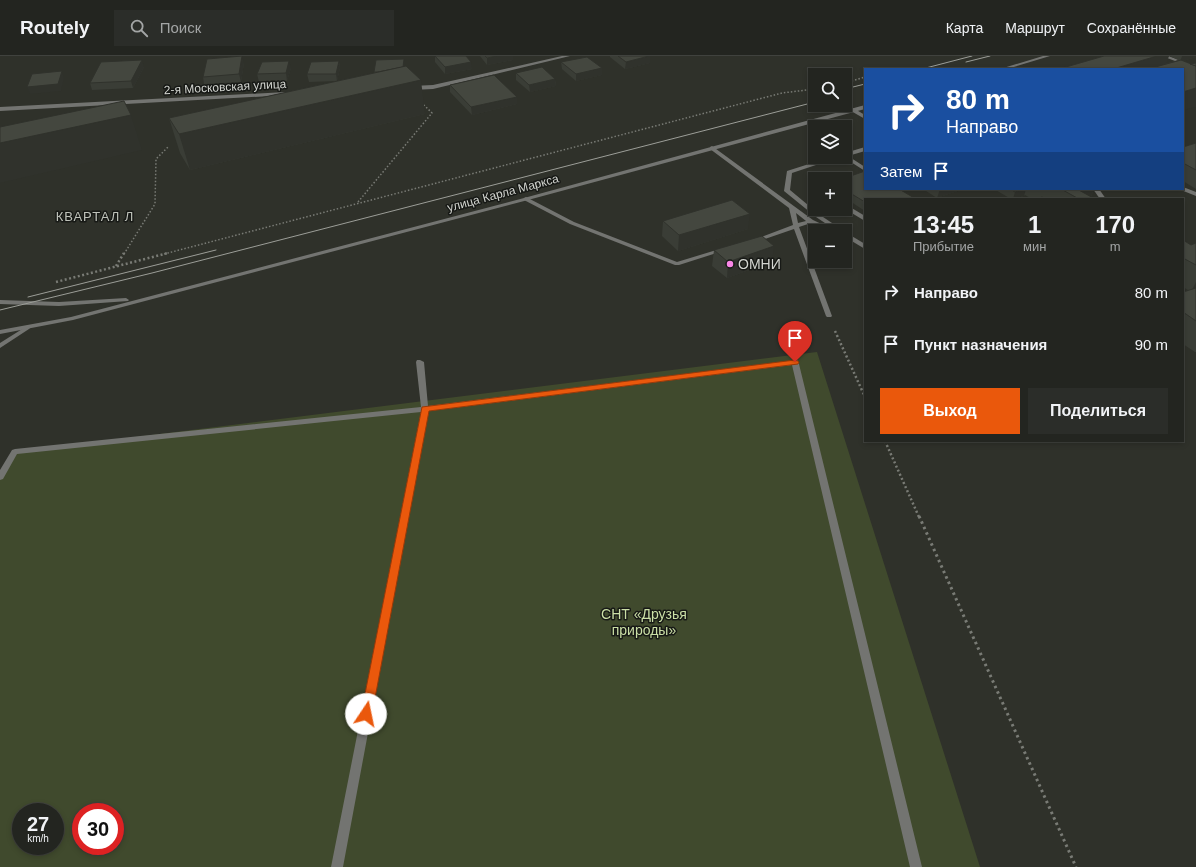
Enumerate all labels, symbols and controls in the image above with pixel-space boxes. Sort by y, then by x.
search box [114,10,394,46]
text: Routely [20,17,90,38]
icon: search [128,17,150,39]
text: Поиск [160,19,201,36]
text: Карта [946,20,983,36]
text: Маршрут [1005,20,1065,36]
text: Сохранённые [1087,20,1176,36]
map controls [808,68,852,268]
button: search [808,68,852,112]
street label: 2-я Московская улица [163,77,287,97]
icon: right [880,84,932,136]
text: 80 m [946,84,1010,115]
text: Направо [946,117,1018,137]
button: layers [808,120,852,164]
icon: arrive [930,160,952,182]
text: Затем [880,163,922,180]
street label: улица Карла Маркса [446,171,561,215]
button: + [808,172,852,216]
district label: КВАРТАЛ Л [56,209,134,224]
text: 13:45 [913,211,974,238]
text: 1 [1028,211,1041,238]
text: 170 [1095,211,1135,238]
button: − [808,224,852,268]
text: Прибытие [913,239,974,254]
text: мин [1023,239,1046,254]
text: m [1110,239,1121,254]
place label: ОМНИ [738,256,781,272]
marker: ОМНИ [725,259,735,269]
icon: right [880,281,902,303]
text: Направо [914,284,978,301]
text: 80 m [1135,284,1168,301]
pin [778,321,812,362]
icon: arrive [784,327,806,349]
icon: arrive [880,333,902,355]
text: Пункт назначения [914,336,1047,353]
text: 90 m [1135,336,1168,353]
button: Выход [880,388,1020,434]
button: Поделиться [1028,388,1168,434]
park label: СНТ «Друзья природы» [601,606,687,638]
position arrow [345,693,387,735]
speed limit sign: 30 [72,803,124,855]
text: 27 [27,813,49,835]
text: km/h [27,833,49,844]

